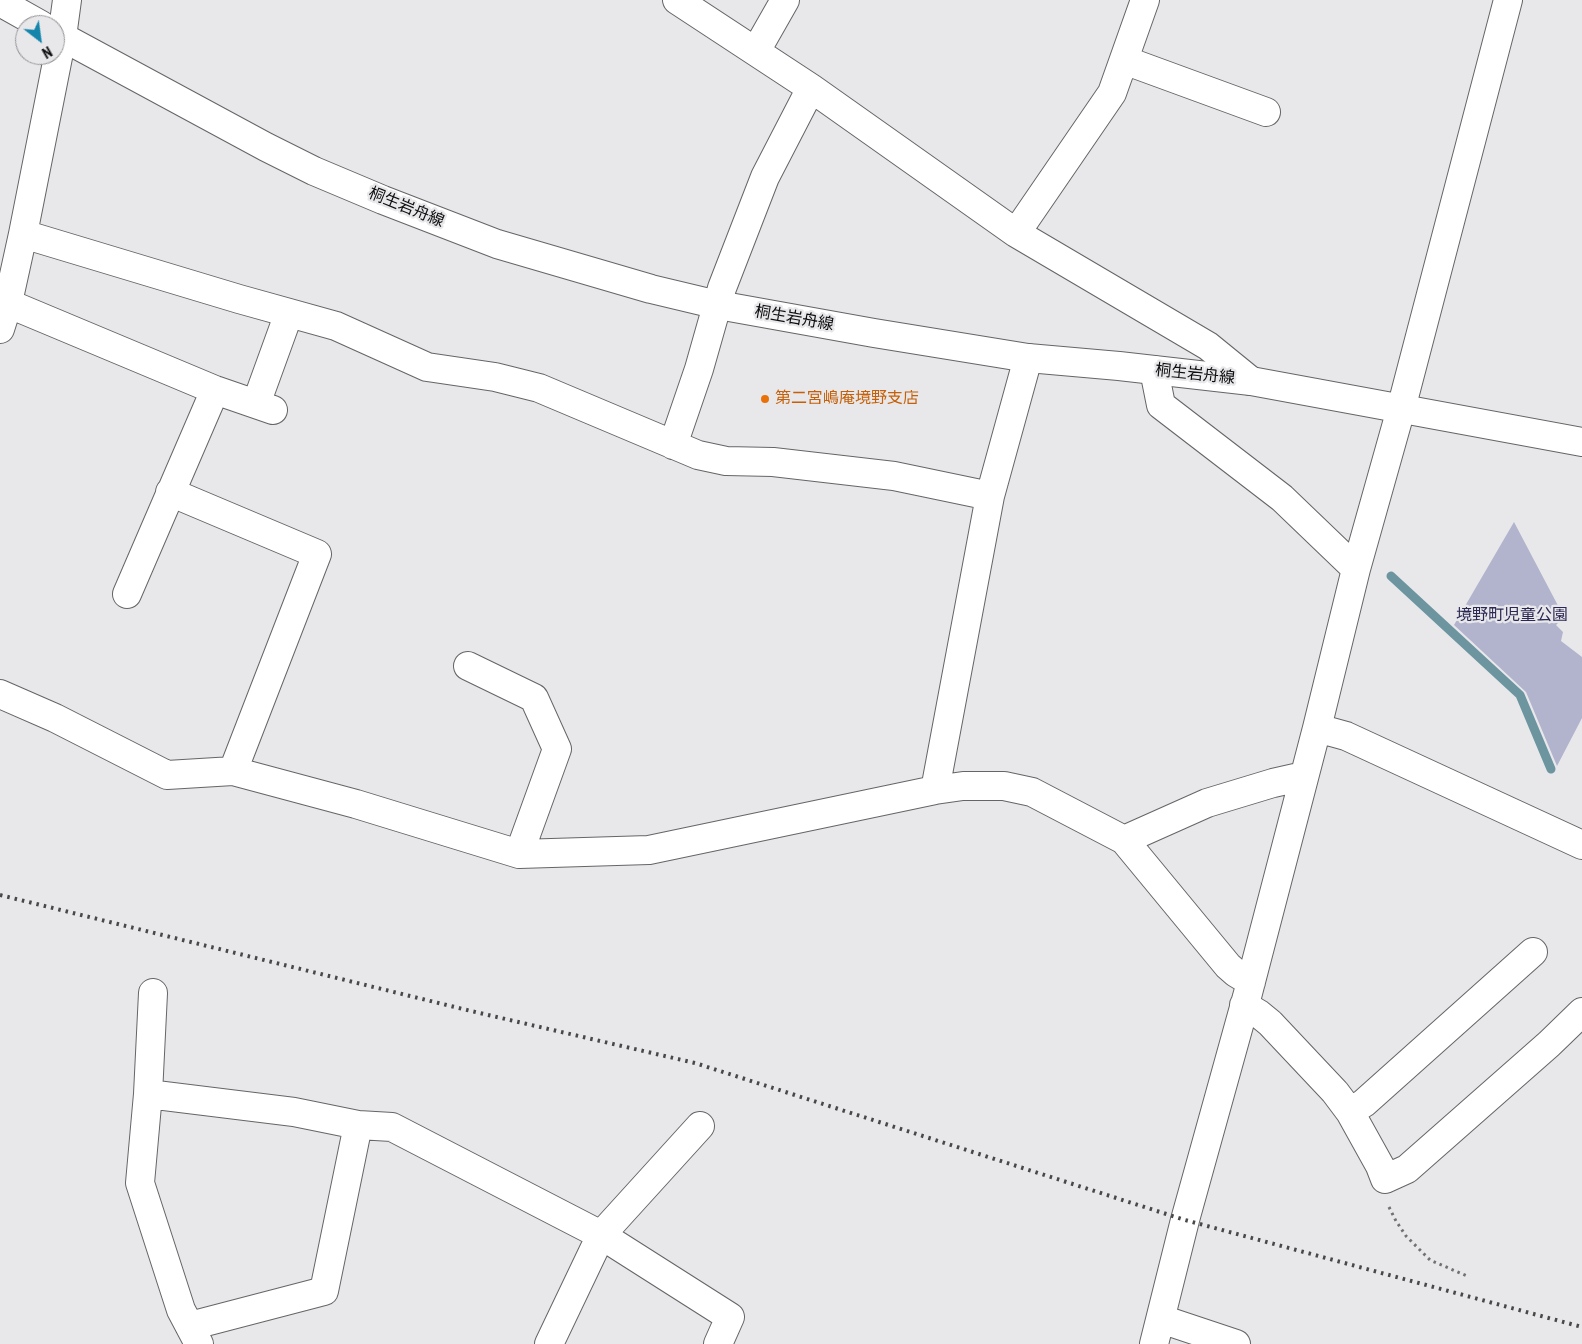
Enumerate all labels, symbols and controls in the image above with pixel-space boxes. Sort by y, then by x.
north arrow [15,15,65,65]
text: N [39,43,55,61]
street label: 桐生岩舟線 [365,184,447,232]
street label: 桐生岩舟線 [753,303,835,335]
street label: 桐生岩舟線 [1154,361,1236,389]
place label: 第二宮嶋庵境野支店 [775,389,919,409]
marker: 第二宮嶋庵境野支店 [759,393,771,405]
park label: 境野町児童公園 [1456,606,1568,626]

